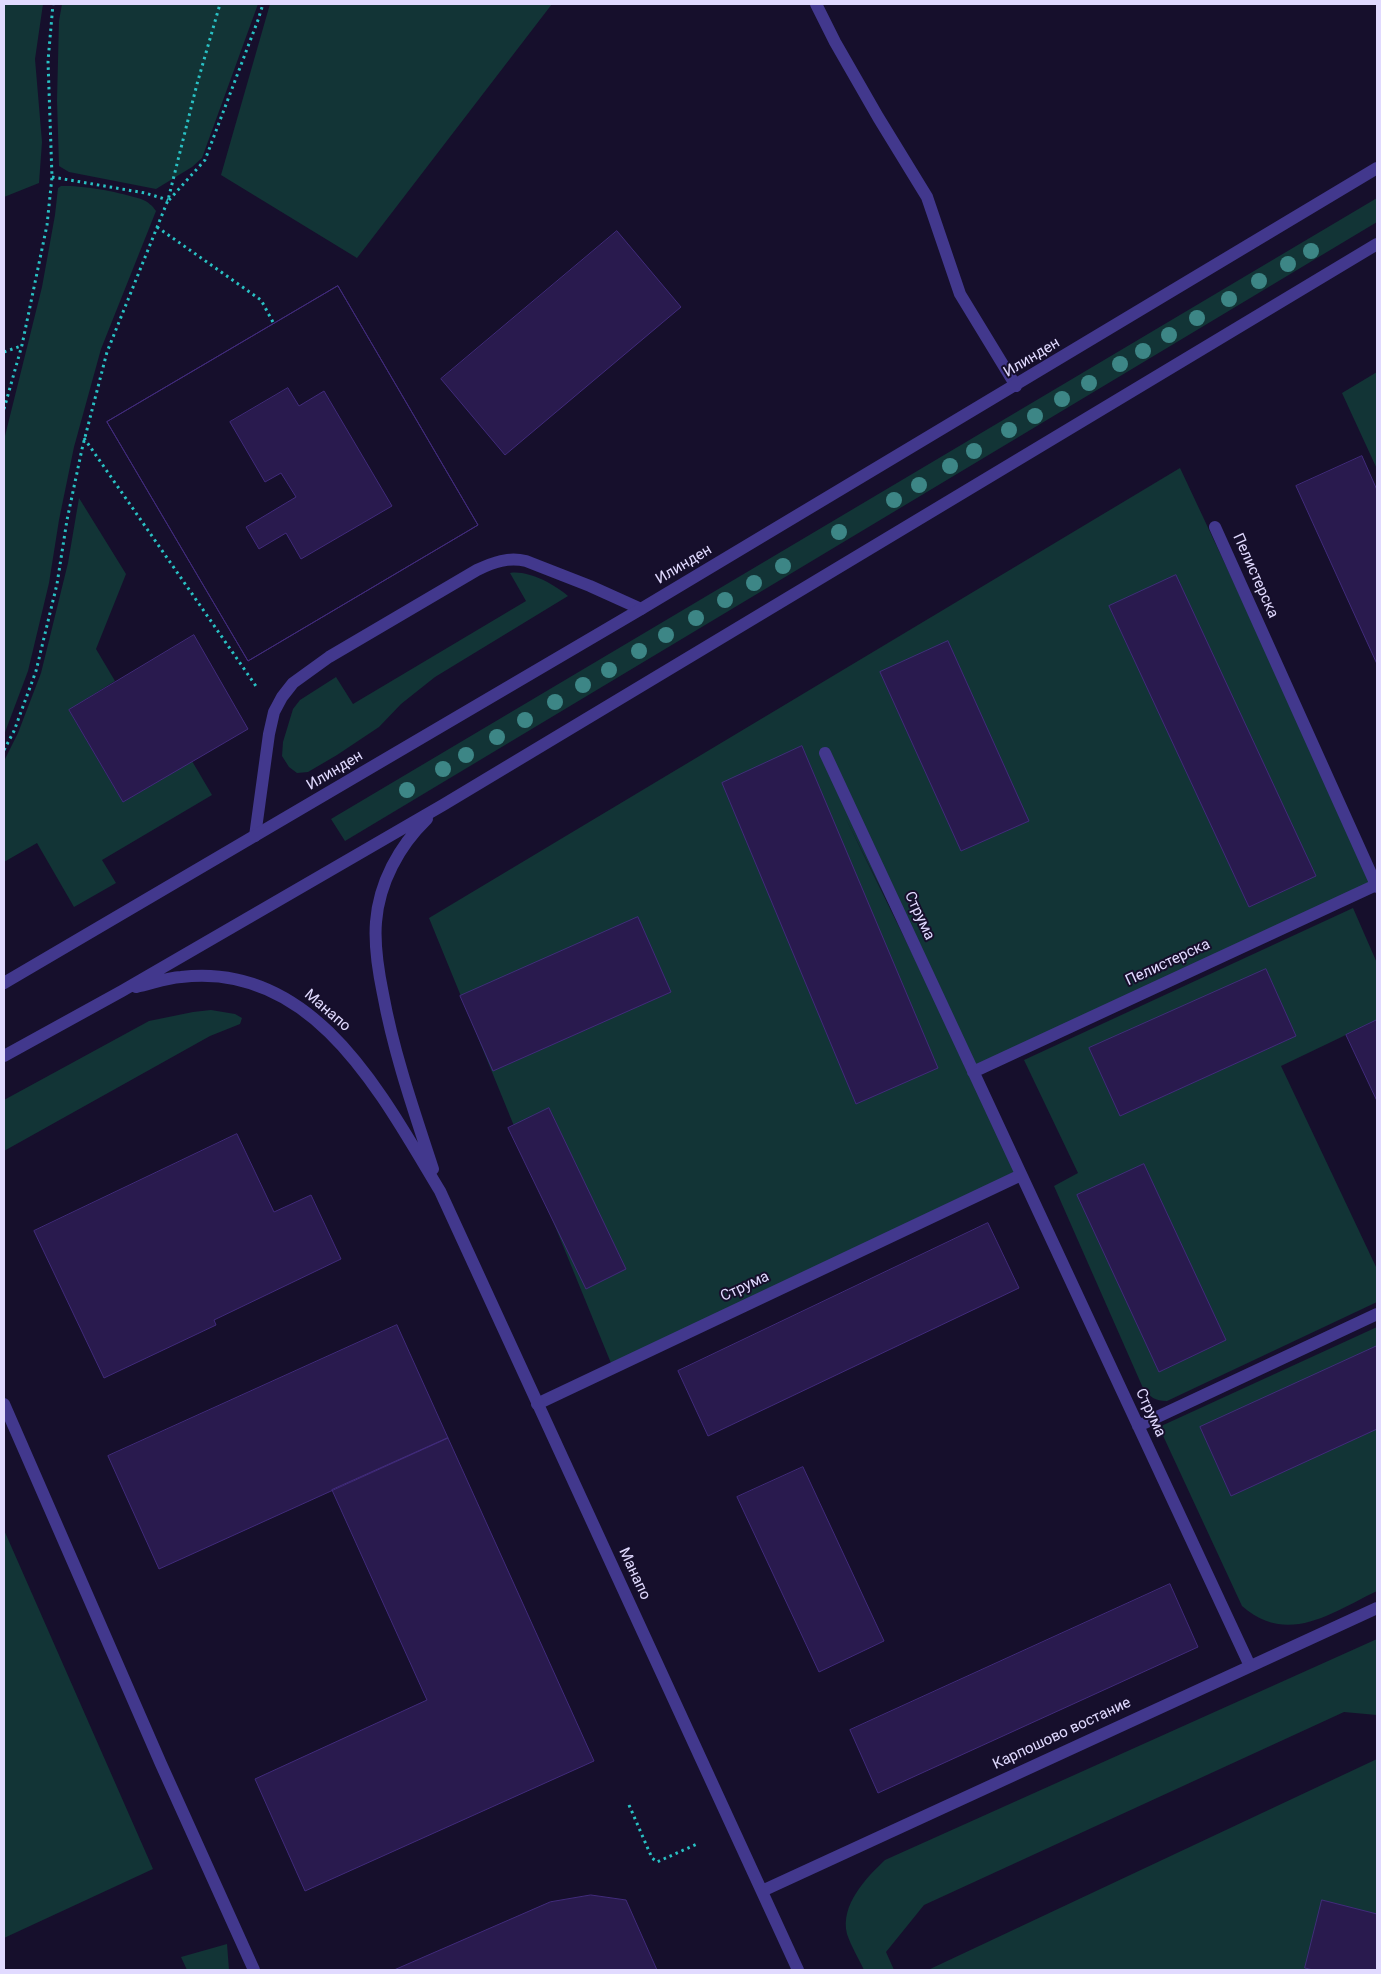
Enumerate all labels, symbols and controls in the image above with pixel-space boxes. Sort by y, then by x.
street label: Илинден [1001,334,1063,382]
street label: Пелистерска [1228,531,1282,621]
street label: Илинден [653,541,715,589]
street label: Илинден [304,747,366,795]
street label: Струма [900,889,938,943]
street label: Пелистерска [1123,936,1213,990]
street label: Манапо [300,986,354,1036]
street label: Струма [718,1268,772,1306]
street label: Струма [1131,1386,1169,1440]
street label: Манапо [614,1545,654,1603]
street label: Карпошово востание [990,1694,1134,1774]

